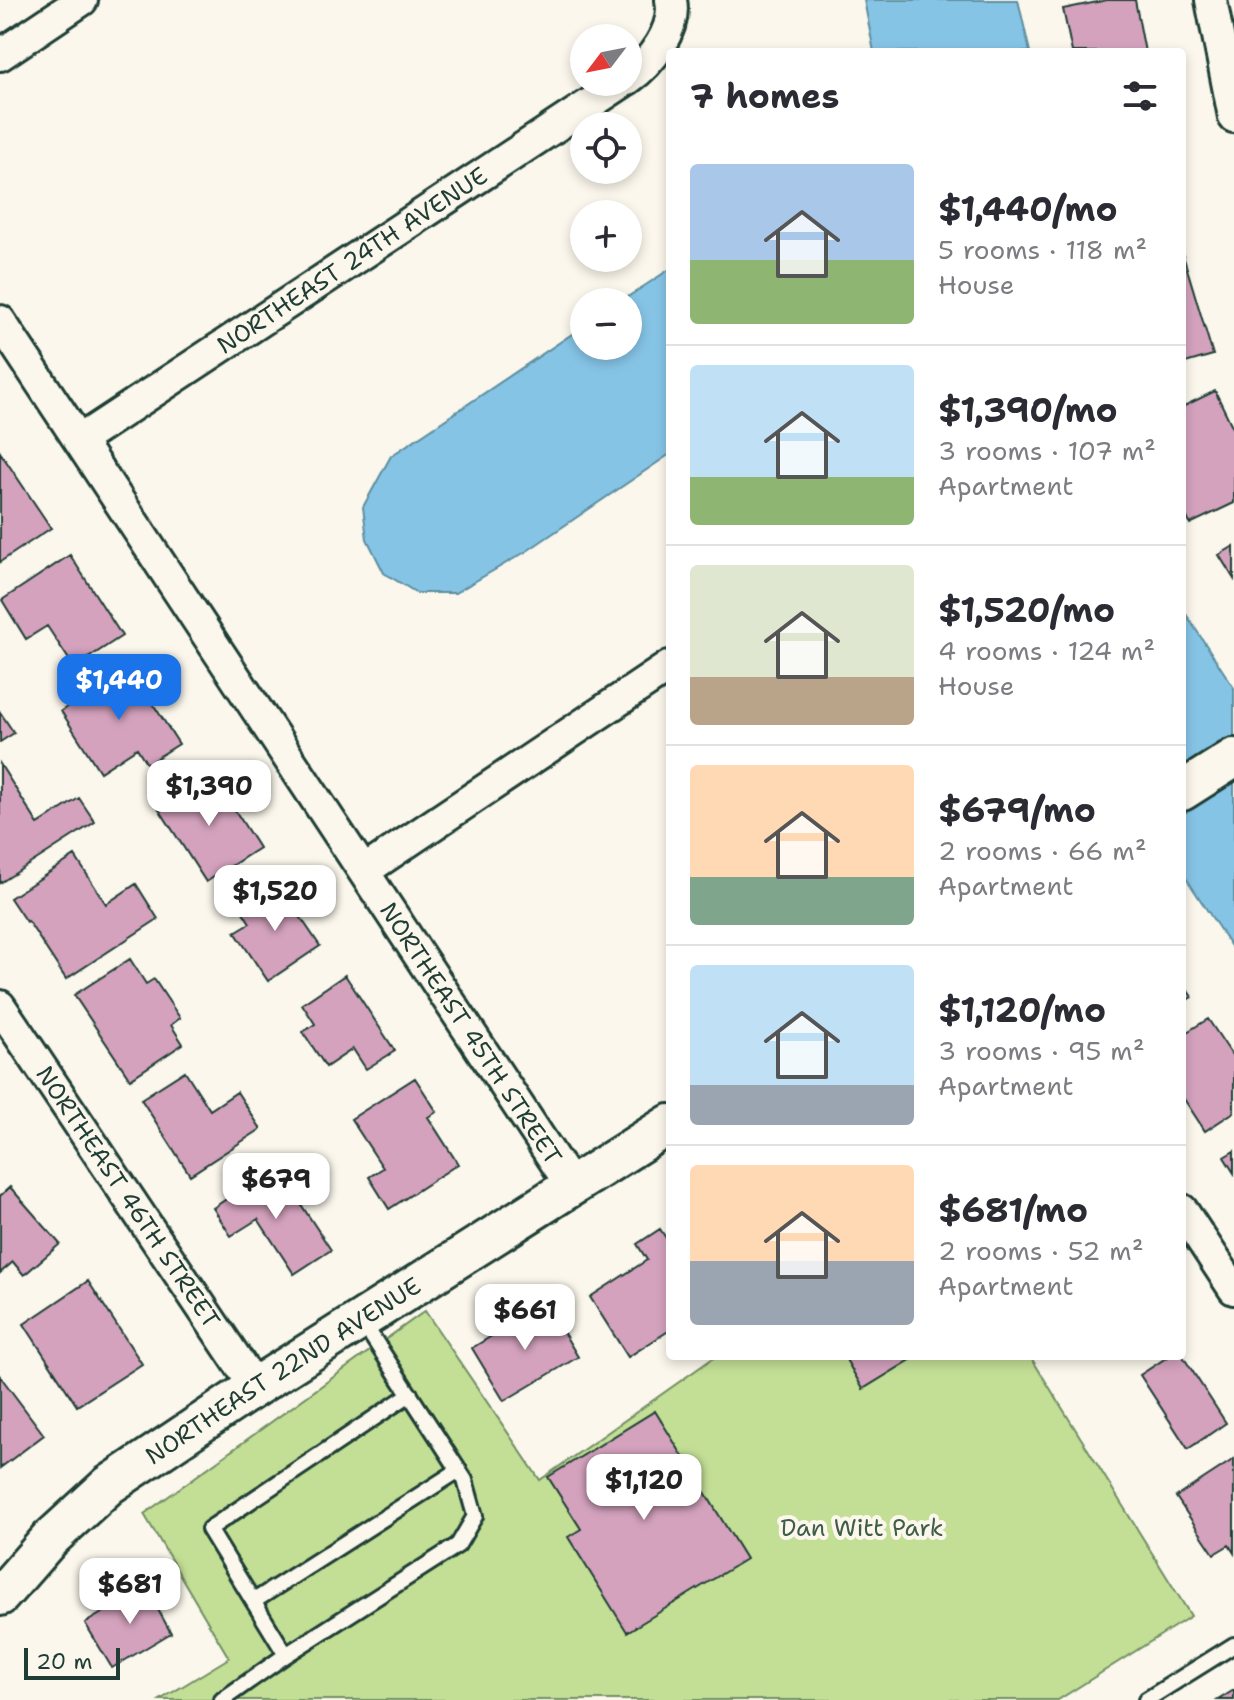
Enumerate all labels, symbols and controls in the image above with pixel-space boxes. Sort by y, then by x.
north arrow [570,24,642,96]
map controls [570,24,642,360]
text: 7 homes [690,73,839,119]
icon: filters [1118,74,1162,118]
button: locate [570,112,642,184]
street label: NORTHEAST 24TH AVENUE [211,160,494,361]
text: $1,440/mo [938,186,1118,232]
icon: home [754,196,850,292]
button: + [570,200,642,272]
text: 5 rooms · 118 m² [938,232,1147,267]
text: House [938,267,1014,302]
button: − [570,288,642,360]
text: $1,390/mo [938,387,1118,433]
icon: home [754,397,850,493]
text: 3 rooms · 107 m² [938,433,1156,468]
text: Apartment [938,468,1074,503]
text: $1,520/mo [938,587,1115,633]
icon: home [754,597,850,693]
text: 4 rooms · 124 m² [938,633,1155,668]
pin: $1,440 [54,654,184,722]
text: $1,440 [75,662,163,697]
text: House [938,668,1014,703]
pin: $1,390 [144,760,274,828]
text: $1,390 [165,768,253,803]
text: $679/mo [938,787,1096,833]
icon: home [754,797,850,893]
text: 2 rooms · 66 m² [938,833,1147,868]
pin: $1,520 [210,865,340,933]
text: Apartment [938,868,1074,903]
text: $1,520 [232,873,318,908]
street label: NORTHEAST 45TH STREET [372,896,569,1171]
text: $1,120/mo [938,987,1106,1033]
icon: home [754,997,850,1093]
text: 3 rooms · 95 m² [938,1033,1145,1068]
street label: NORTHEAST 46TH STREET [29,1060,227,1335]
text: Apartment [938,1068,1074,1103]
pin: $679 [229,1153,323,1221]
text: $679 [241,1161,311,1196]
text: $681/mo [938,1187,1088,1233]
icon: home [754,1197,850,1293]
text: 2 rooms · 52 m² [938,1233,1144,1268]
text: Apartment [938,1268,1074,1303]
street label: NORTHEAST 22ND AVENUE [139,1270,427,1472]
pin: $661 [478,1284,572,1352]
text: $661 [493,1292,557,1327]
pin: $1,120 [579,1454,709,1522]
text: $1,120 [604,1462,684,1497]
park label: Dan Witt Park [781,1512,943,1544]
pin: $681 [83,1558,177,1626]
text: $681 [97,1566,163,1601]
scale bar [24,1644,120,1680]
text: 20 m [36,1647,93,1676]

